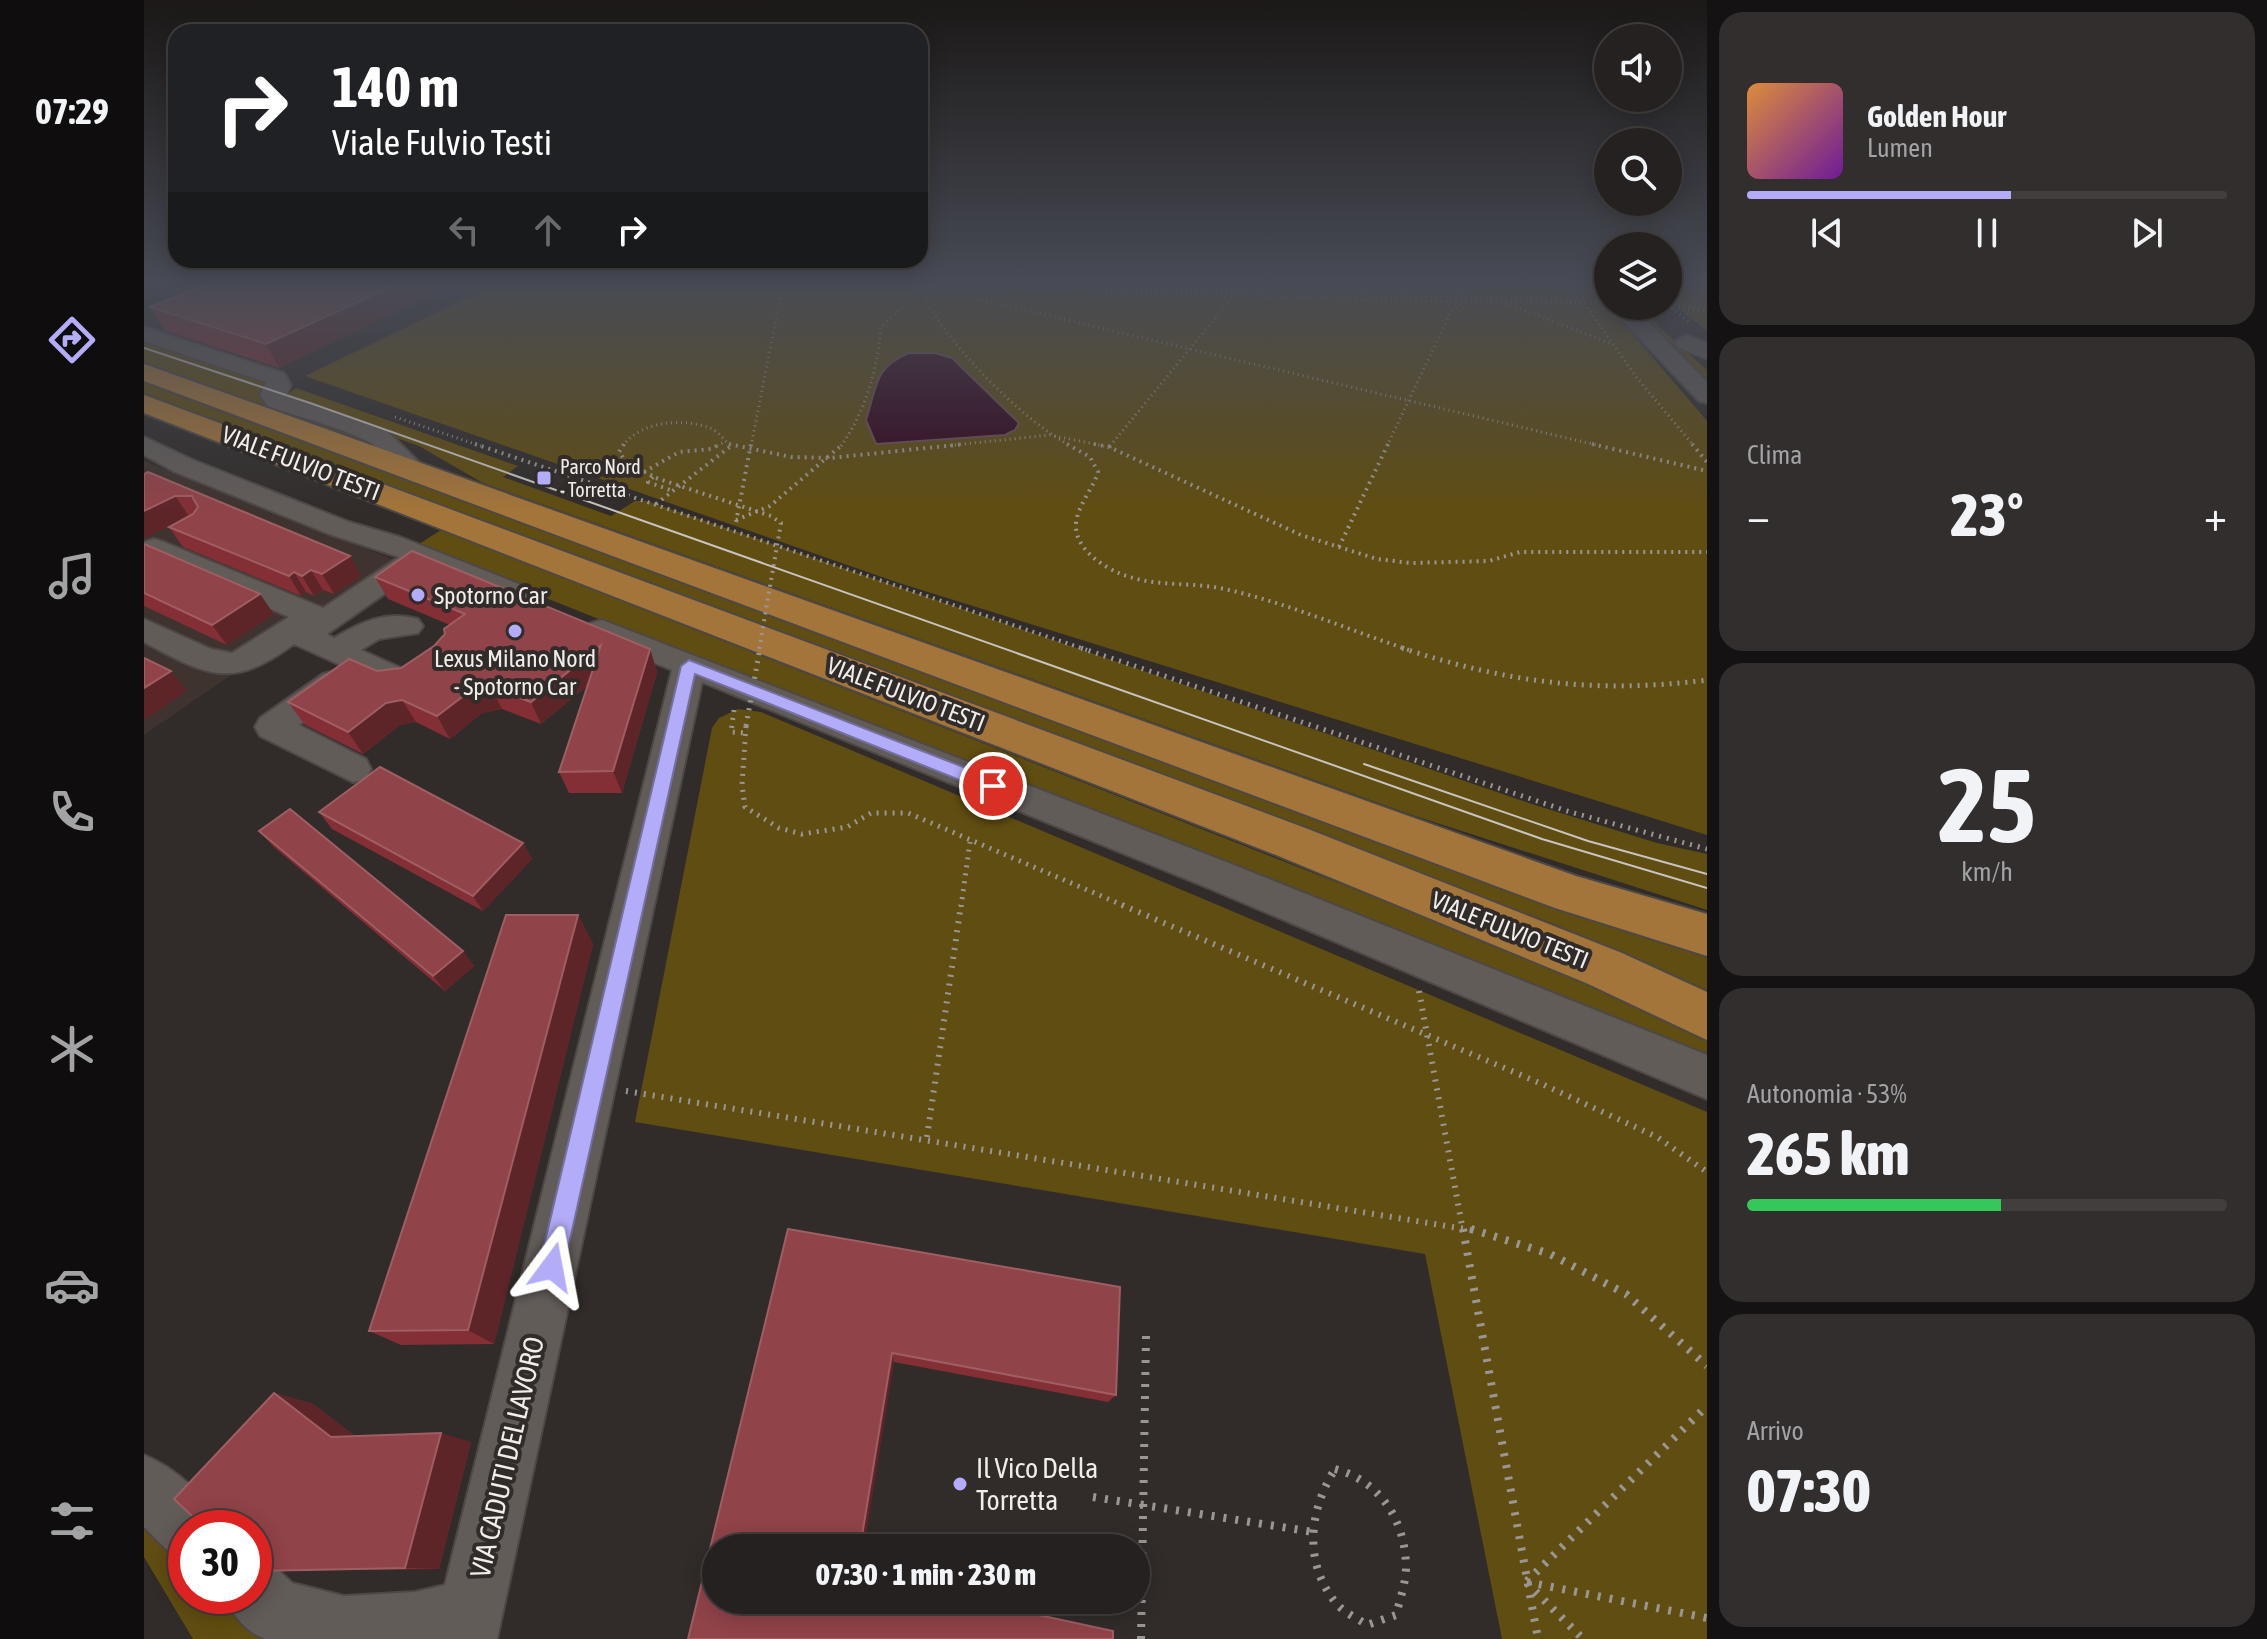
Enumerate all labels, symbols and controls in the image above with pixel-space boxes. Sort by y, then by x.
map controls [1594,24,1682,320]
button: sound [1594,24,1682,112]
text: 140 m [332,55,459,119]
icon: right [200,56,304,160]
text: 07:29 [35,90,109,132]
text: Golden Hour [1867,99,2006,133]
text: Viale Fulvio Testi [332,121,552,163]
button: search [1594,128,1682,216]
text: Lumen [1867,133,1933,163]
icon: left [442,208,486,252]
icon: ahead [526,208,570,252]
icon: right [610,208,654,252]
icon: previous [1805,211,1849,255]
icon: pause [1965,211,2009,255]
icon: next [2125,211,2169,255]
button: layers [1594,232,1682,320]
icon: directions [44,312,100,368]
street label: VIALE FULVIO TESTI [218,420,384,506]
text: Clima [1747,440,1802,470]
place label: Parco Nord - Torretta [560,455,641,501]
marker: Parco Nord - Torretta [535,469,553,487]
text: 23° [1951,480,2023,549]
text: − [1747,490,1770,540]
text: + [2204,490,2227,540]
icon: music [44,548,100,604]
place label: Spotorno Car [434,582,548,609]
marker: Spotorno Car [409,586,427,604]
marker: Lexus Milano Nord - Spotorno Car [506,622,524,640]
place label: Lexus Milano Nord - Spotorno Car [434,645,596,700]
street label: VIALE FULVIO TESTI [823,651,989,737]
text: 25 [1938,745,2036,864]
pin [959,752,1027,820]
icon: arrive [971,764,1015,808]
icon: phone [44,784,100,840]
text: km/h [1961,857,2013,887]
street label: VIALE FULVIO TESTI [1428,886,1592,974]
icon: climate [44,1021,100,1077]
text: Autonomia · 53% [1747,1079,1907,1109]
text: 265 km [1747,1119,1909,1188]
position arrow [510,1225,594,1309]
icon: car [44,1257,100,1313]
street label: VIA CADUTI DEL LAVORO [464,1333,550,1581]
text: Arrivo [1747,1416,1804,1446]
place label: Il Vico Della Torretta [976,1452,1098,1516]
text: 07:30 [1747,1456,1870,1525]
marker: Il Vico Della Torretta [951,1475,969,1493]
icon: filters [44,1493,100,1549]
speed limit sign: 30 [168,1510,272,1614]
text: 07:30 · 1 min · 230 m [816,1557,1036,1591]

